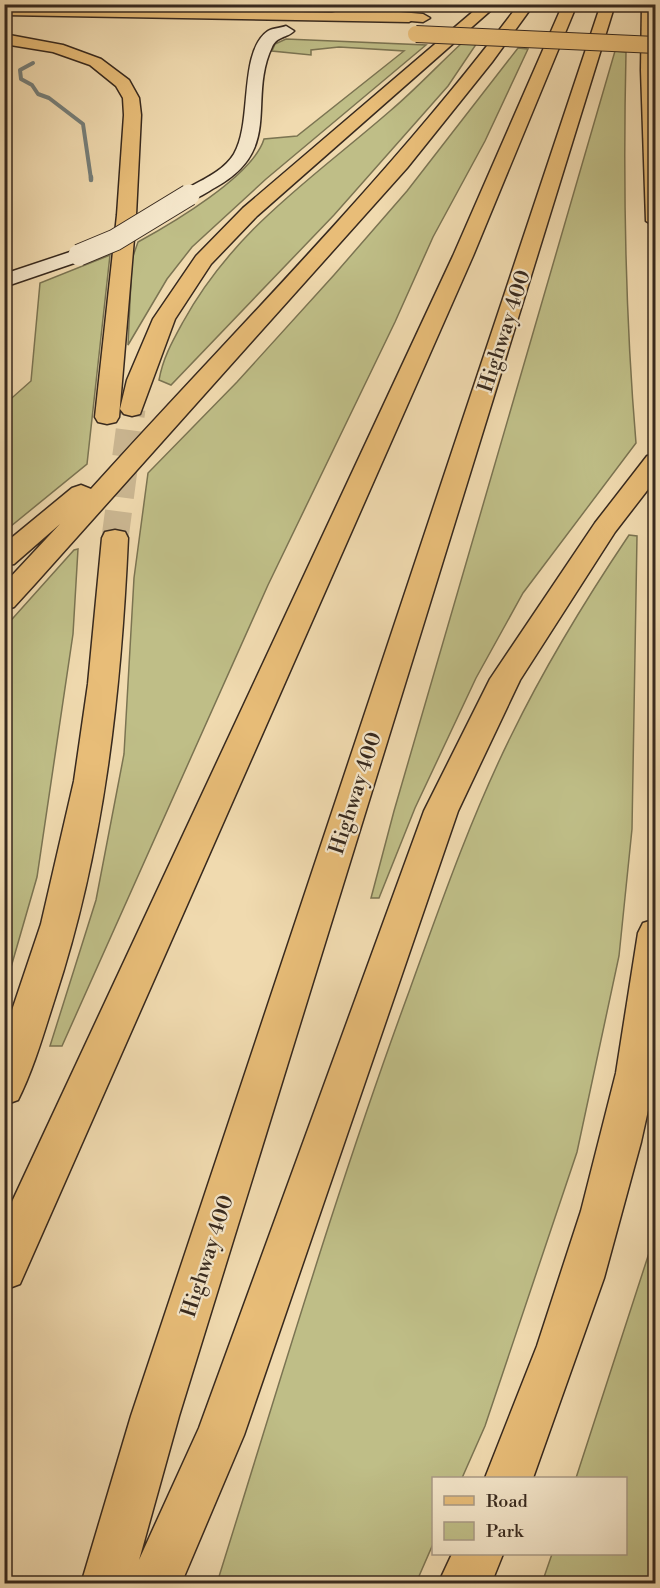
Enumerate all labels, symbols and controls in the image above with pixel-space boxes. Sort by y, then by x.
street label: Highway 400 [473,267,537,396]
street label: Highway 400 [324,729,388,858]
street label: Highway 400 [176,1192,240,1321]
legend [432,1477,627,1555]
text: Road [486,1490,529,1513]
text: Park [486,1520,525,1543]

